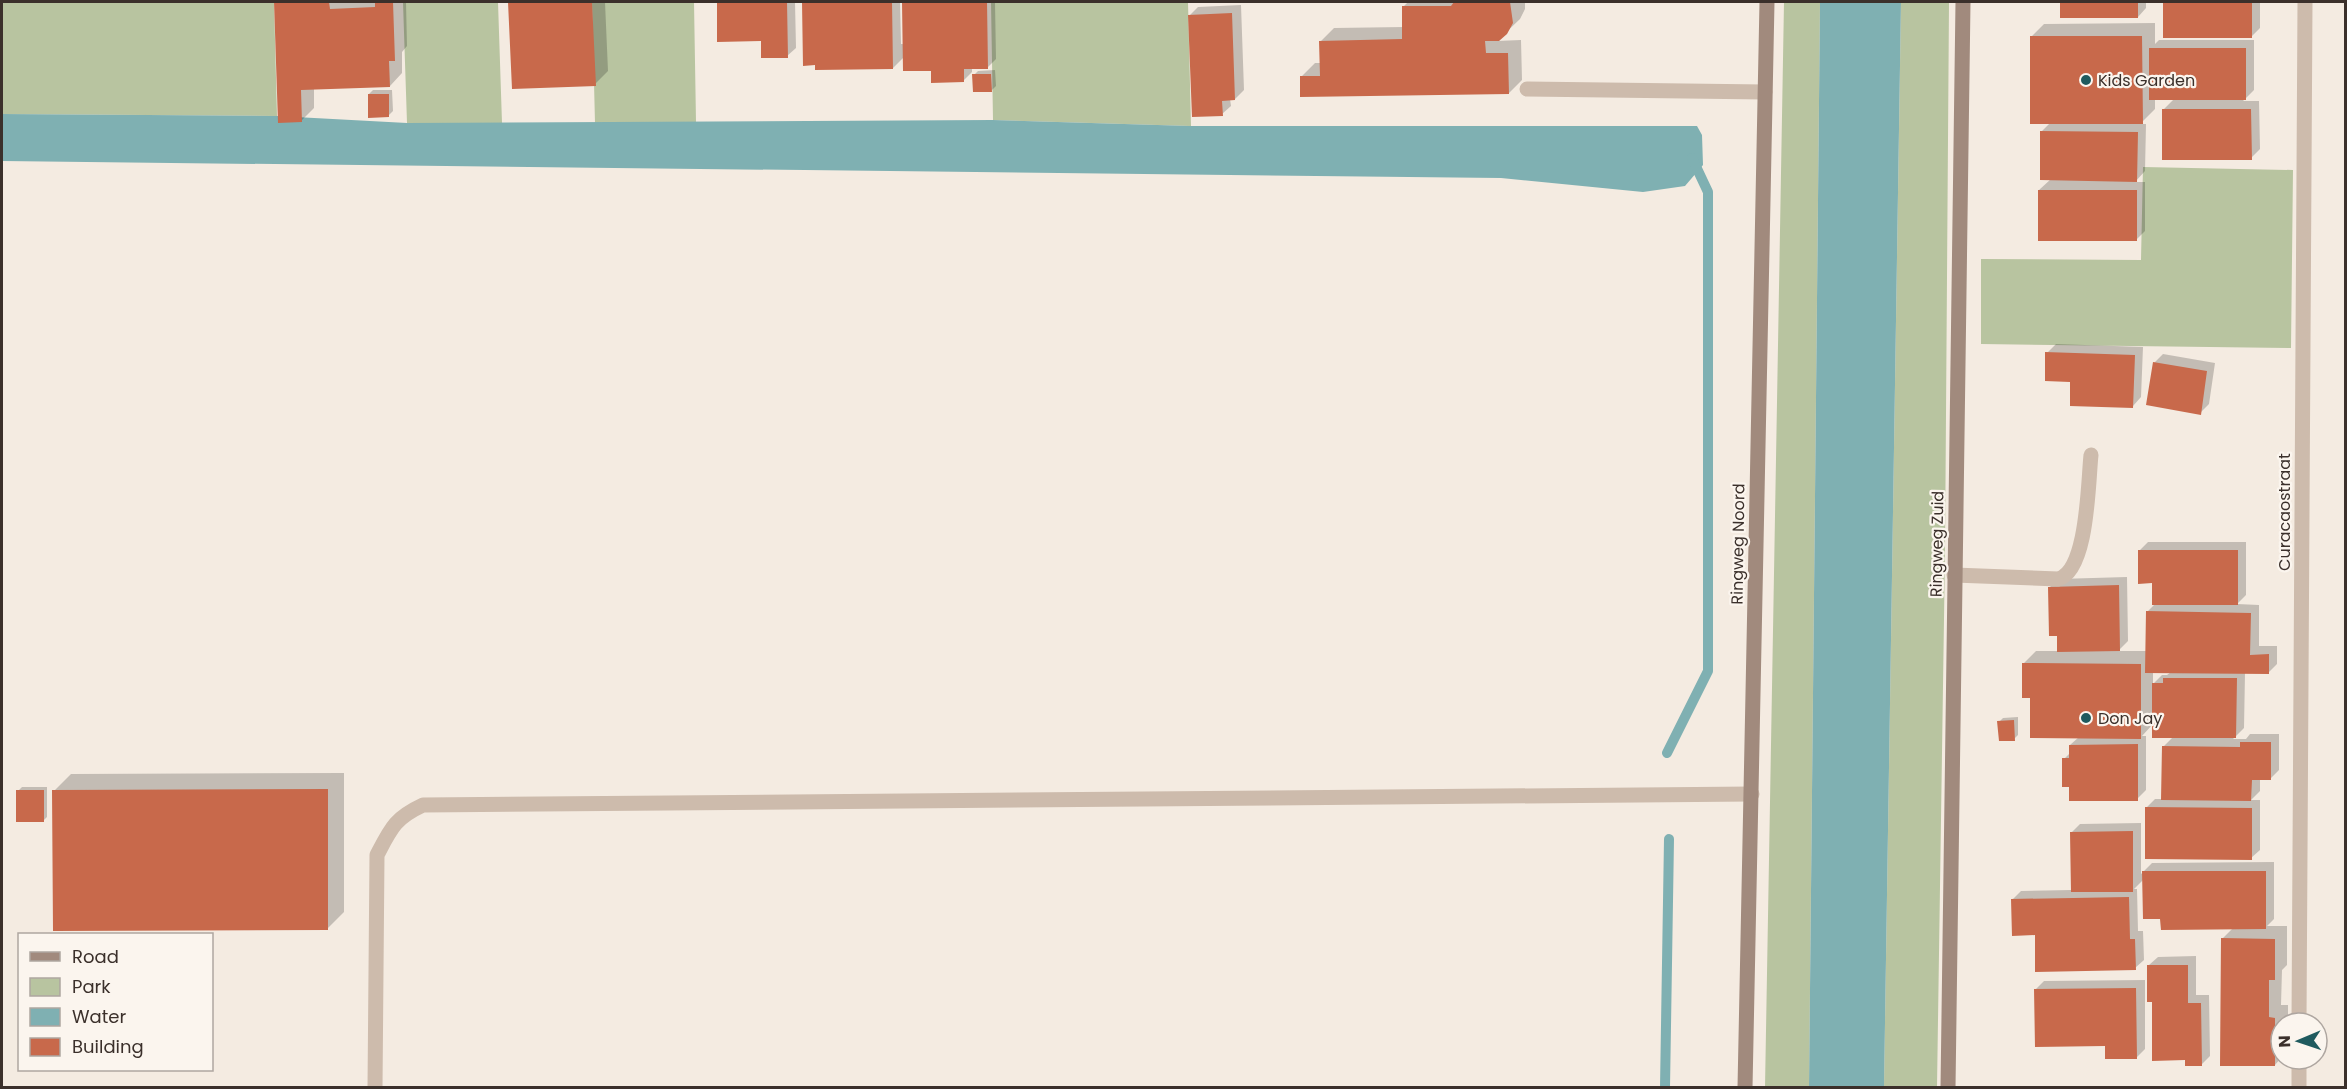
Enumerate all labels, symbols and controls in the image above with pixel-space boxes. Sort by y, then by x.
place label: Kids Garden [2098,69,2195,92]
marker: Kids Garden [2079,73,2093,87]
street label: Curacaostraat [2273,453,2296,571]
street label: Ringweg Noord [1725,483,1751,605]
street label: Ringweg Zuid [1925,491,1949,597]
place label: Don Jay [2098,707,2162,730]
marker: Don Jay [2079,711,2093,725]
legend [18,933,213,1071]
text: Road [72,944,119,969]
text: Park [72,974,111,999]
text: Water [72,1004,126,1029]
north arrow [2269,1011,2329,1071]
text: Building [72,1034,144,1059]
text: N [2273,1035,2296,1048]

